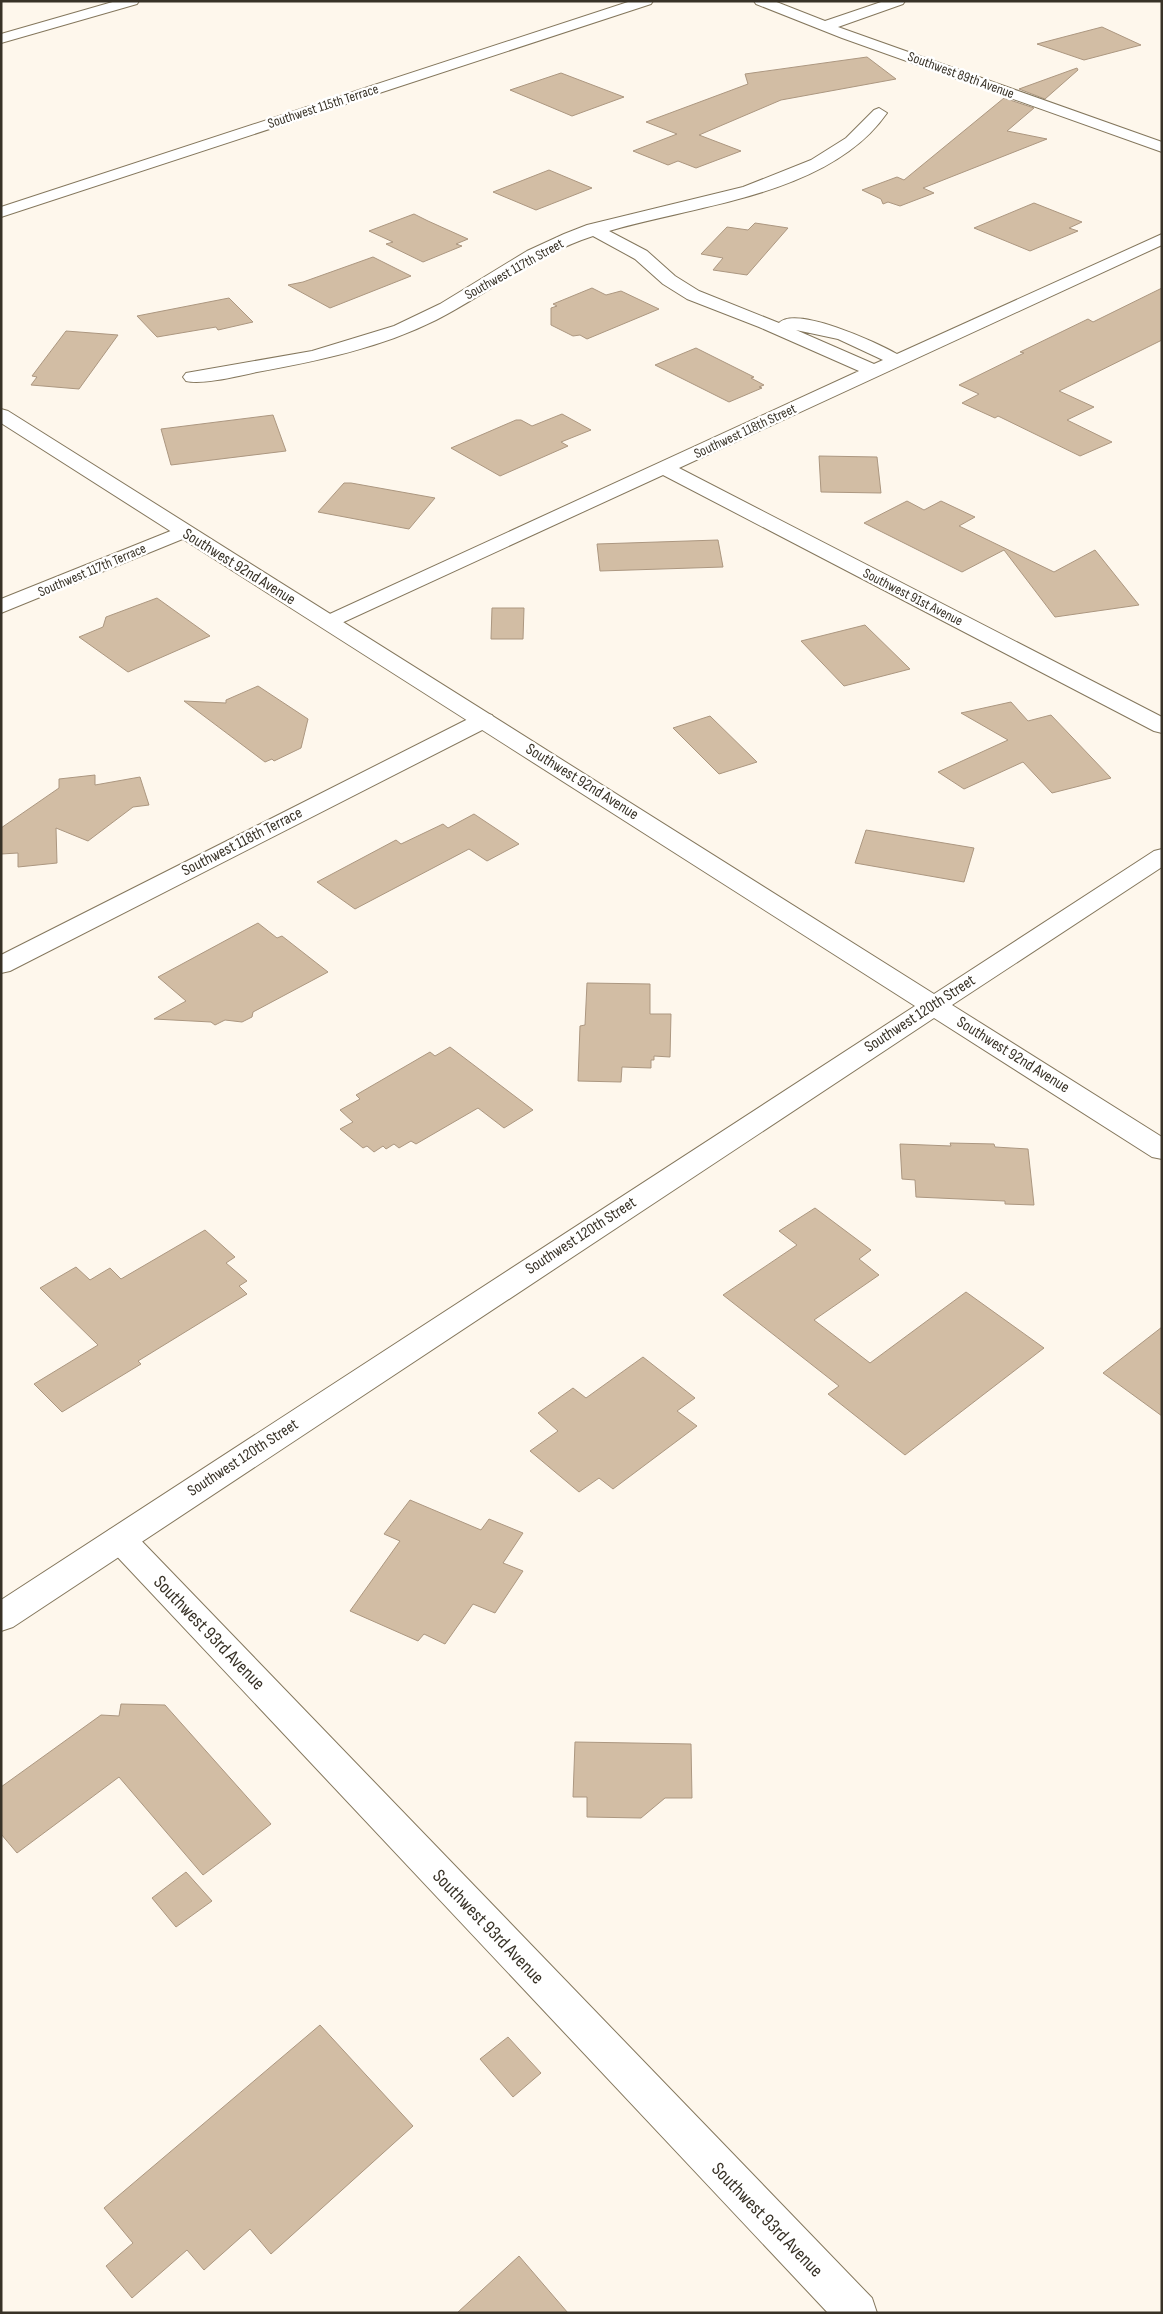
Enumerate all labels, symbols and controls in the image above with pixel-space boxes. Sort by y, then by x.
street label: Southwest 89th Avenue [905,48,1017,102]
street label: Southwest 115th Terrace [265,80,381,132]
street label: Southwest 117th Street [462,235,566,303]
street label: Southwest 118th Street [691,400,799,462]
street label: Southwest 92nd Avenue [179,525,299,609]
street label: Southwest 117th Terrace [35,540,149,600]
street label: Southwest 91st Avenue [860,565,966,629]
street label: Southwest 92nd Avenue [522,740,642,824]
street label: Southwest 118th Terrace [179,803,305,881]
street label: Southwest 120th Street [861,971,979,1057]
street label: Southwest 92nd Avenue [953,1013,1073,1097]
street label: Southwest 120th Street [522,1193,640,1279]
street label: Southwest 120th Street [184,1415,302,1501]
street label: Southwest 93rd Avenue [148,1571,270,1695]
street label: Southwest 93rd Avenue [427,1865,549,1989]
street label: Southwest 93rd Avenue [706,2158,828,2282]

